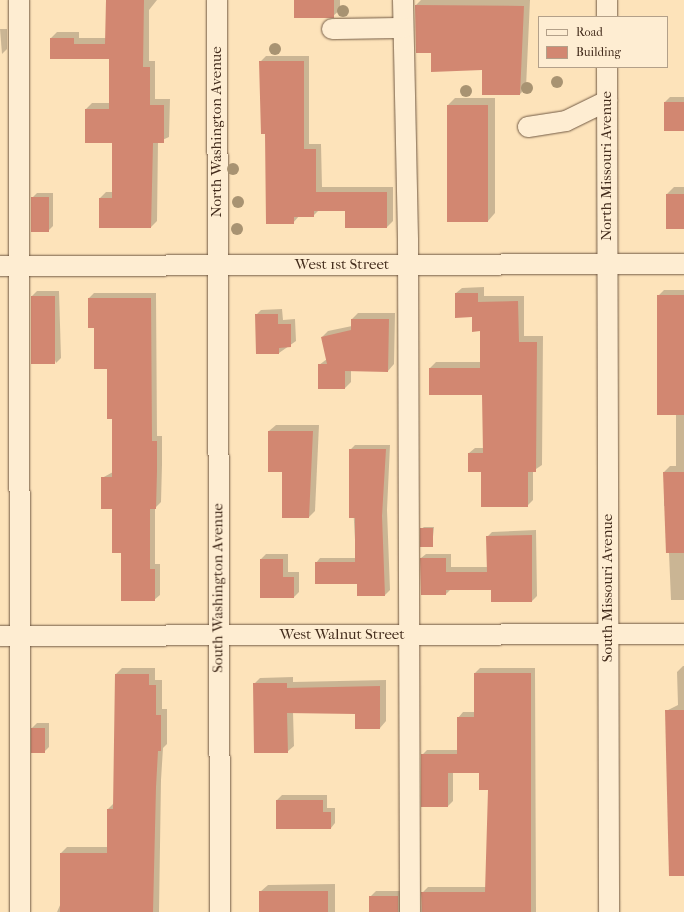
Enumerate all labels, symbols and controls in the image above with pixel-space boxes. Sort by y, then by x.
legend [538,16,668,68]
text: Road [576,25,603,39]
text: Building [576,45,621,59]
street label: North Washington Avenue [208,46,226,218]
street label: North Missouri Avenue [598,91,616,241]
street label: West 1st Street [295,256,389,274]
street label: South Washington Avenue [209,503,227,673]
street label: South Missouri Avenue [599,514,617,662]
street label: West Walnut Street [279,626,405,644]

